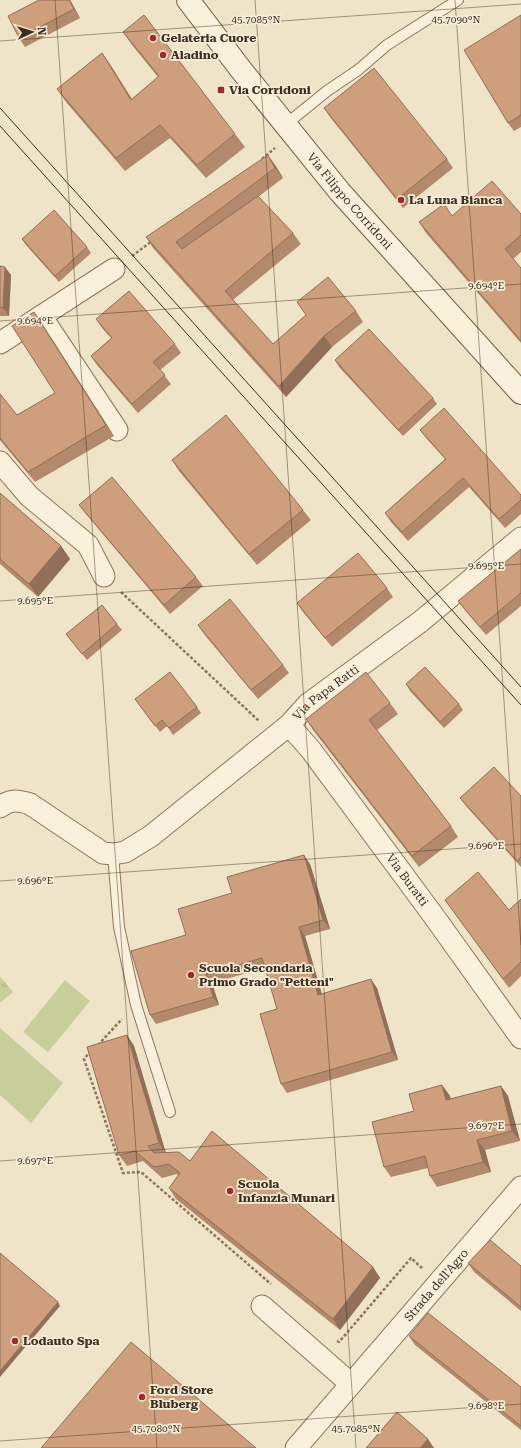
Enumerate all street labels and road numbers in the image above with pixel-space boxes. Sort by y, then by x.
street label: Via Filippo Corridoni [304,150,395,252]
street label: Via Papa Ratti [290,662,362,723]
street label: Via Buratti [383,851,431,909]
street label: Strada dell'Agro [401,1246,471,1324]

